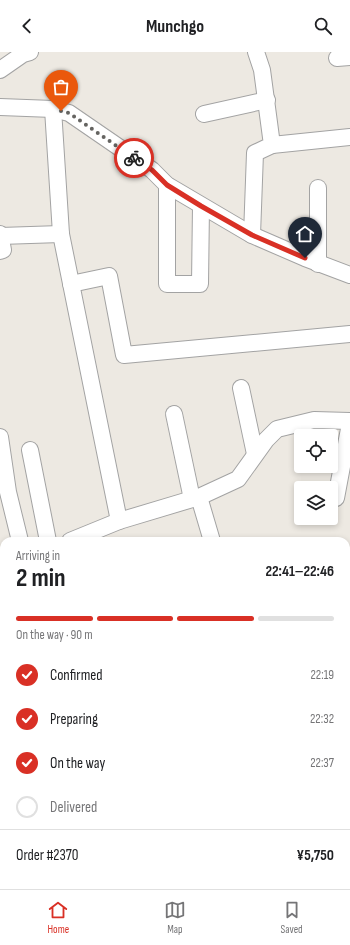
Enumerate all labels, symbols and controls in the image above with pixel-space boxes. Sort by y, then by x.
icon: back [16,15,38,37]
icon: search [312,15,334,37]
text: Munchgo [146,16,204,37]
pin [44,70,78,111]
icon: bag [50,76,72,98]
courier [114,138,154,178]
icon: bike [123,147,145,169]
pin [288,217,322,258]
icon: home [294,223,316,245]
map controls [294,429,338,525]
button: locate [294,429,338,473]
button: layers [294,481,338,525]
text: Arriving in [16,548,60,564]
text: 22:41–22:46 [265,562,334,581]
text: 2 min [16,563,66,594]
text: On the way · 90 m [16,627,93,643]
icon: check [16,664,38,686]
text: Confirmed [50,666,103,685]
text: 22:19 [311,667,334,683]
icon: check [16,708,38,730]
text: Preparing [50,710,98,729]
text: 22:32 [310,711,334,727]
icon: check [16,752,38,774]
text: On the way [50,754,105,773]
text: 22:37 [310,755,334,771]
text: Delivered [50,798,97,817]
text: Order #2370 [16,846,78,865]
text: ¥5,750 [296,846,334,865]
tab: Home [47,899,69,936]
tab: Map [164,899,186,936]
tab: Saved [281,899,303,936]

